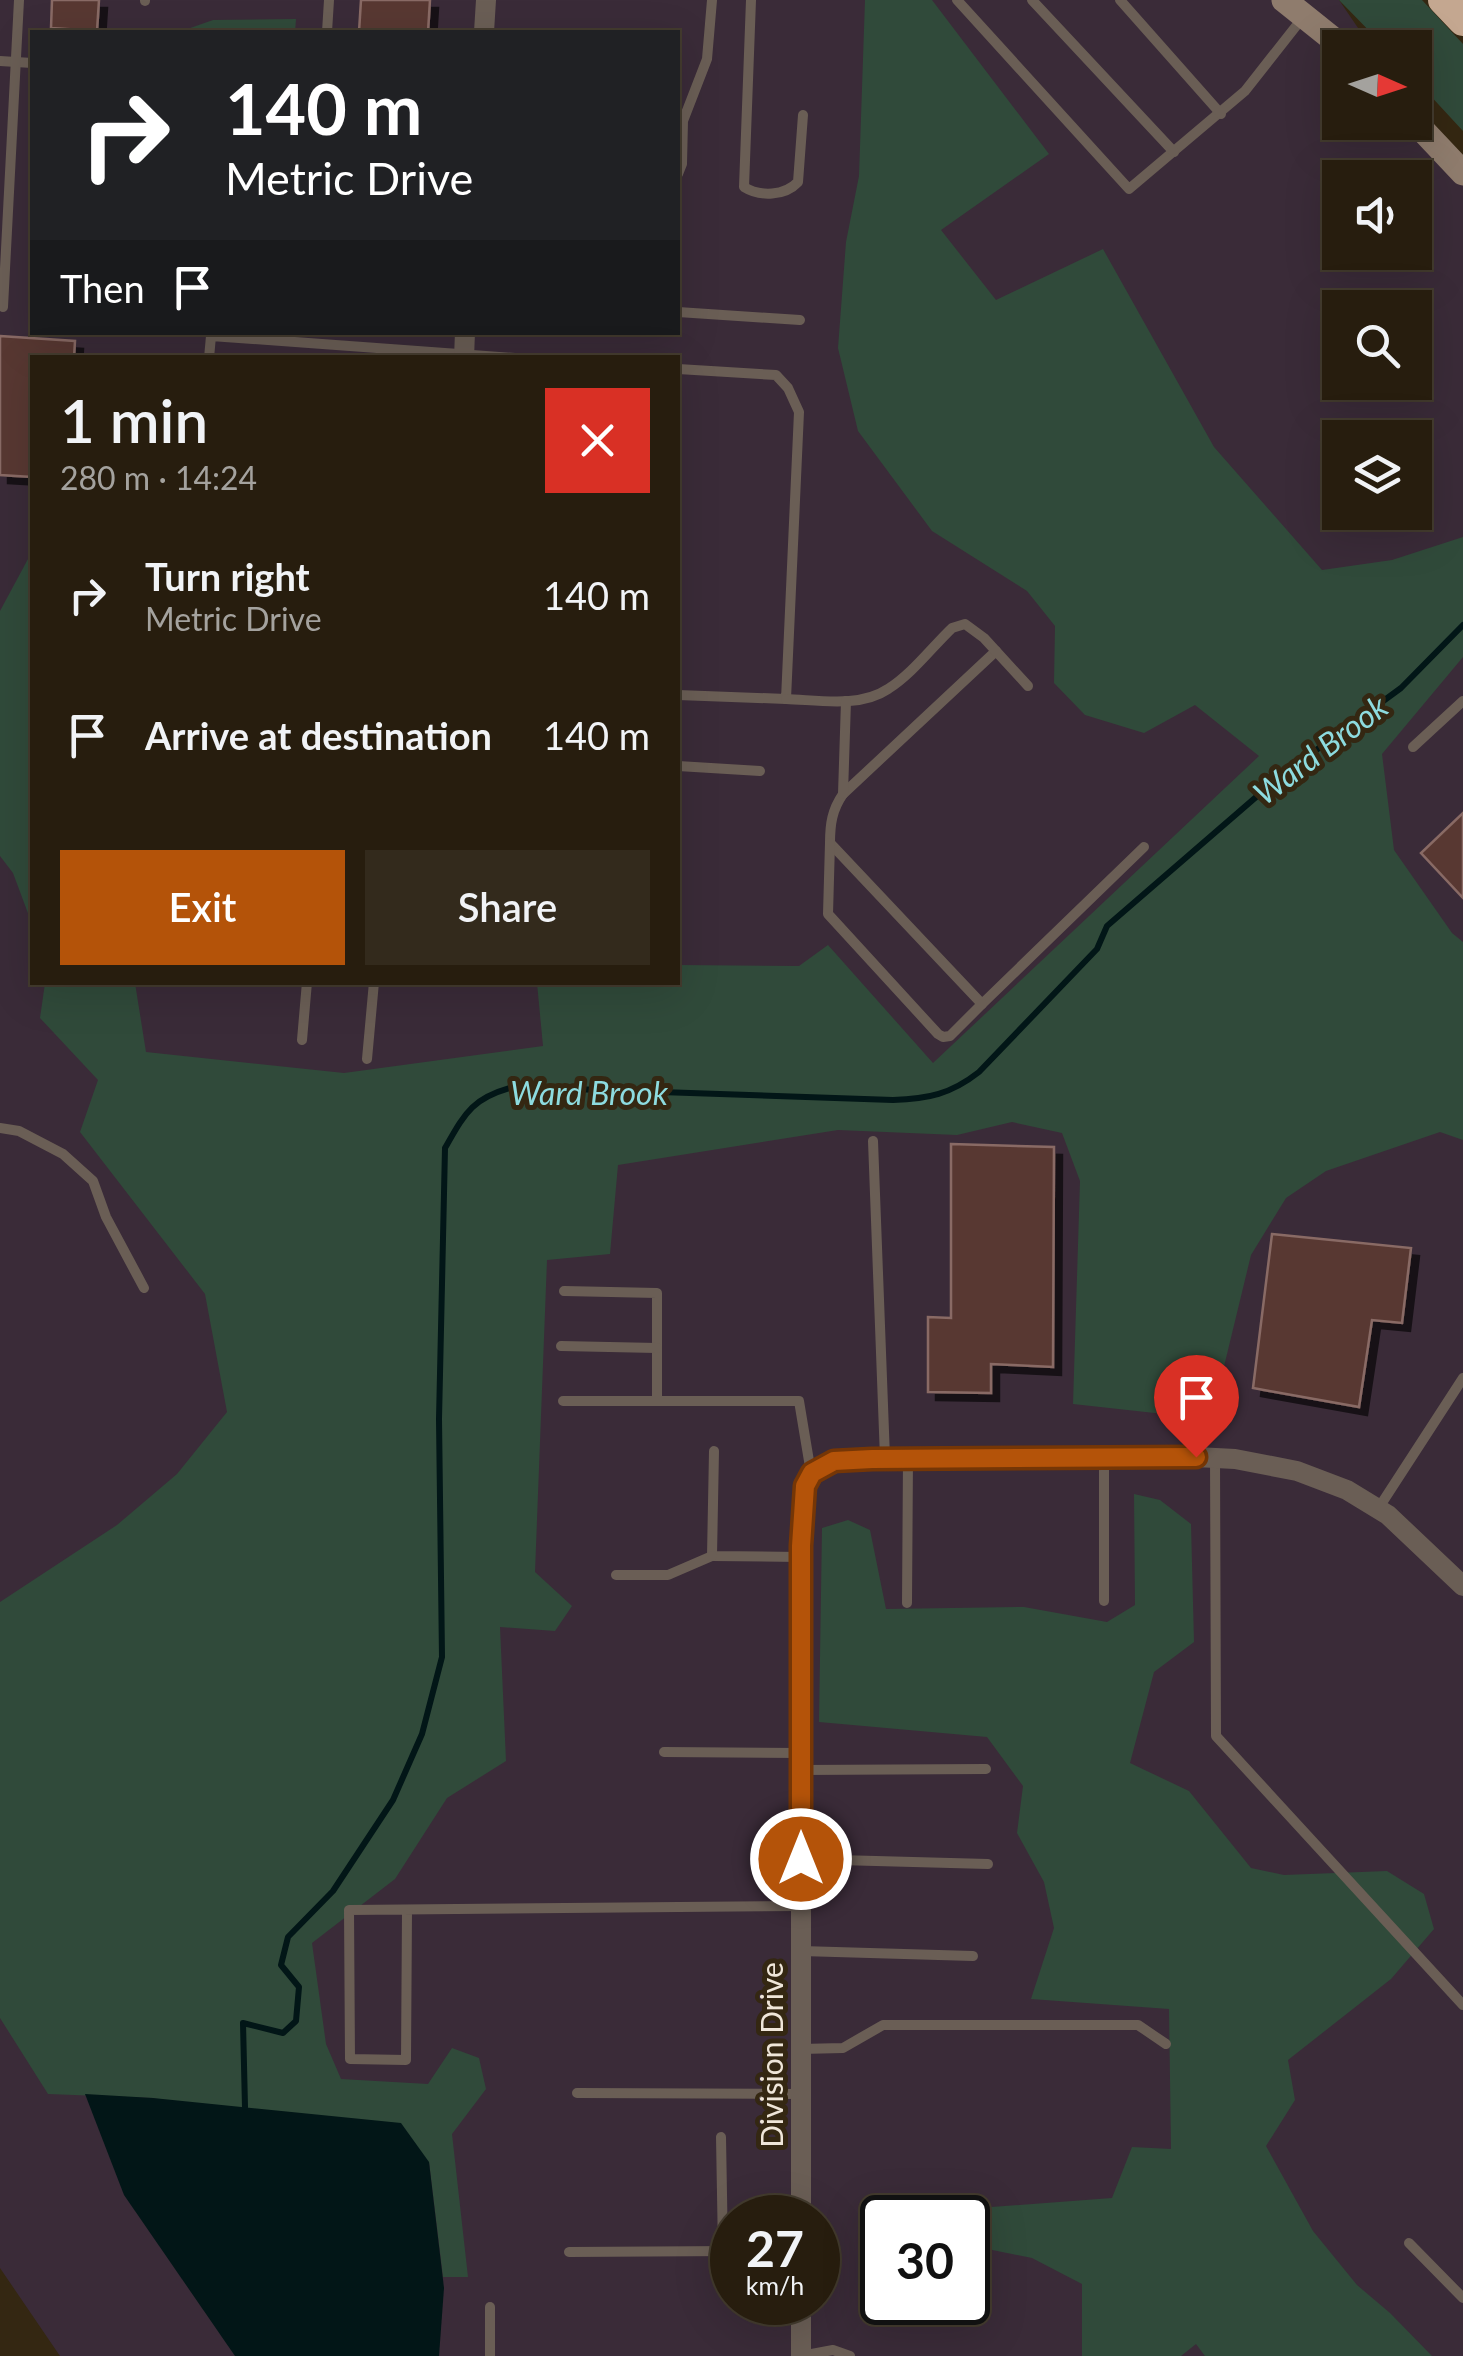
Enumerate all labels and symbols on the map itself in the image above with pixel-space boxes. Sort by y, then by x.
north arrow [1322,30,1432,140]
water label: Ward Brook [1245,685,1395,812]
water label: Ward Brook [510,1073,669,1112]
pin [1154,1355,1239,1458]
position arrow [749,1807,853,1911]
street label: Division Drive [753,1962,789,2148]
speed limit sign: 30 [860,2195,990,2325]

